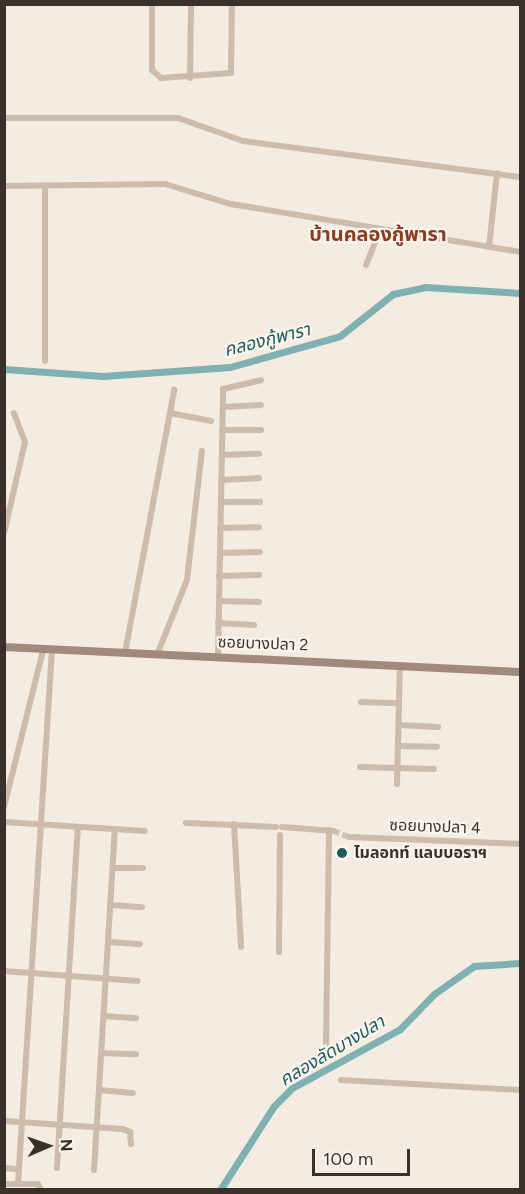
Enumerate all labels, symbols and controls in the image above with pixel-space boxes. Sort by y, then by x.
district label: บ้านคลองกู้พารา [309,222,447,246]
water label: คลองกู้พารา [222,319,312,361]
street label: ซอยบางปลา 2 [217,633,309,655]
street label: ซอยบางปลา 4 [389,816,481,838]
place label: ไมลอทท์ แลบบอราฯ [354,843,487,863]
marker: ไมลอทท์ แลบบอราฯ [335,846,349,860]
water label: คลองลัดบางปลา [275,1011,389,1091]
north arrow [18,1116,78,1176]
scale bar [315,1137,412,1175]
text: N [57,1139,76,1152]
text: 100 m [323,1148,373,1170]

